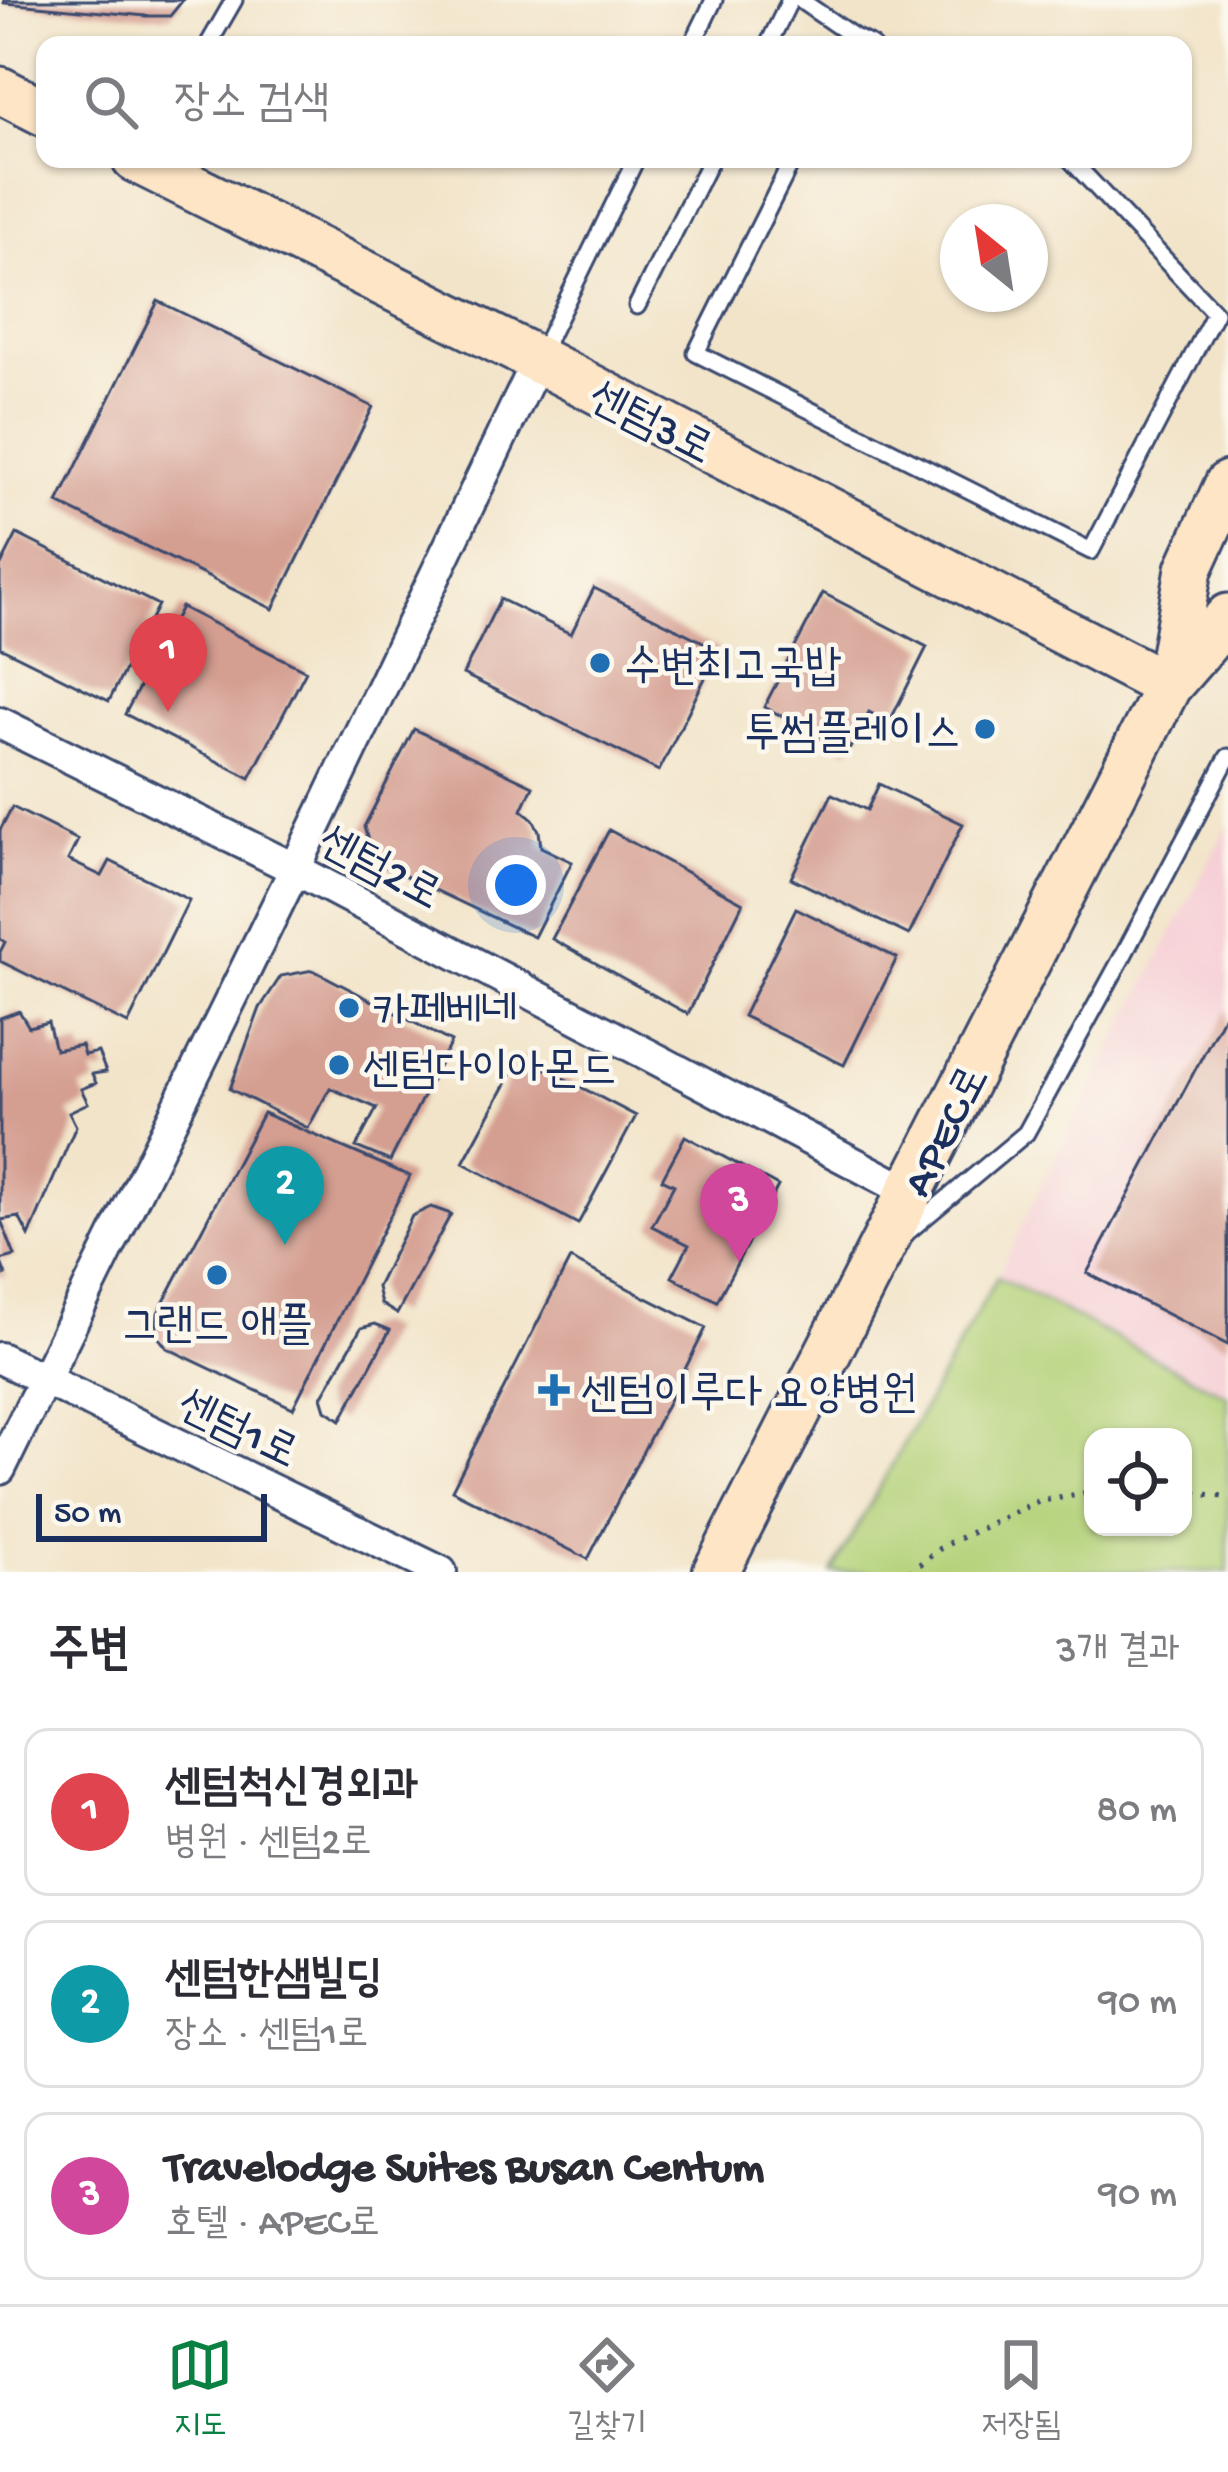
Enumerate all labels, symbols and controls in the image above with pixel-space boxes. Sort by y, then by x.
search box [36,36,1192,168]
icon: search [78,69,144,135]
text: 장소 검색 [174,79,330,132]
north arrow [940,204,1048,312]
street label: 센텀3로 [579,372,720,479]
pin: 1 [129,613,207,712]
place label: 수변최고국밥 [624,644,841,697]
marker: 수변최고국밥 [587,650,613,676]
place label: 투썸플레이스 [744,710,961,763]
marker: 투썸플레이스 [972,716,998,742]
street label: 센텀2로 [308,817,449,925]
your location [486,855,546,915]
place label: 카페베네 [373,989,518,1042]
marker: 카페베네 [336,995,362,1021]
place label: 센텀다이아몬드 [363,1046,616,1099]
marker: 센텀다이아몬드 [326,1052,352,1078]
street label: APEC로 [893,1058,1004,1207]
pin: 2 [246,1146,324,1245]
pin: 3 [700,1163,778,1262]
marker: 그랜드 애플 [204,1262,230,1288]
place label: 그랜드 애플 [121,1302,313,1355]
place label: 센텀이루다 요양병원 [581,1371,918,1424]
marker: 센텀이루다 요양병원 [538,1374,570,1406]
street label: 센텀1로 [168,1380,305,1483]
map controls [1084,1428,1192,1536]
button: locate [1084,1428,1192,1536]
scale bar [36,1488,267,1541]
text: 50 m [54,1496,121,1534]
text: 주변 [48,1624,130,1684]
text: 3개 결과 [1056,1630,1180,1676]
text: 센텀척신경외과 [165,1763,418,1816]
text: 1 [82,1789,98,1835]
text: 80 m [1097,1789,1177,1835]
text: 병원 · 센텀2로 [165,1822,372,1868]
text: 센텀한샘빌딩 [165,1955,382,2008]
text: 2 [80,1981,100,2027]
text: 90 m [1098,1981,1177,2027]
text: 장소 · 센텀1로 [165,2014,368,2060]
text: Travelodge Suites Busan Centum [165,2144,764,2197]
text: 3 [80,2173,100,2219]
text: 90 m [1098,2173,1177,2219]
text: 호텔 · APEC로 [165,2203,380,2249]
tab: 지도 [167,2332,233,2447]
tab: 길찾기 [567,2332,647,2447]
tab: 저장됨 [981,2332,1061,2447]

